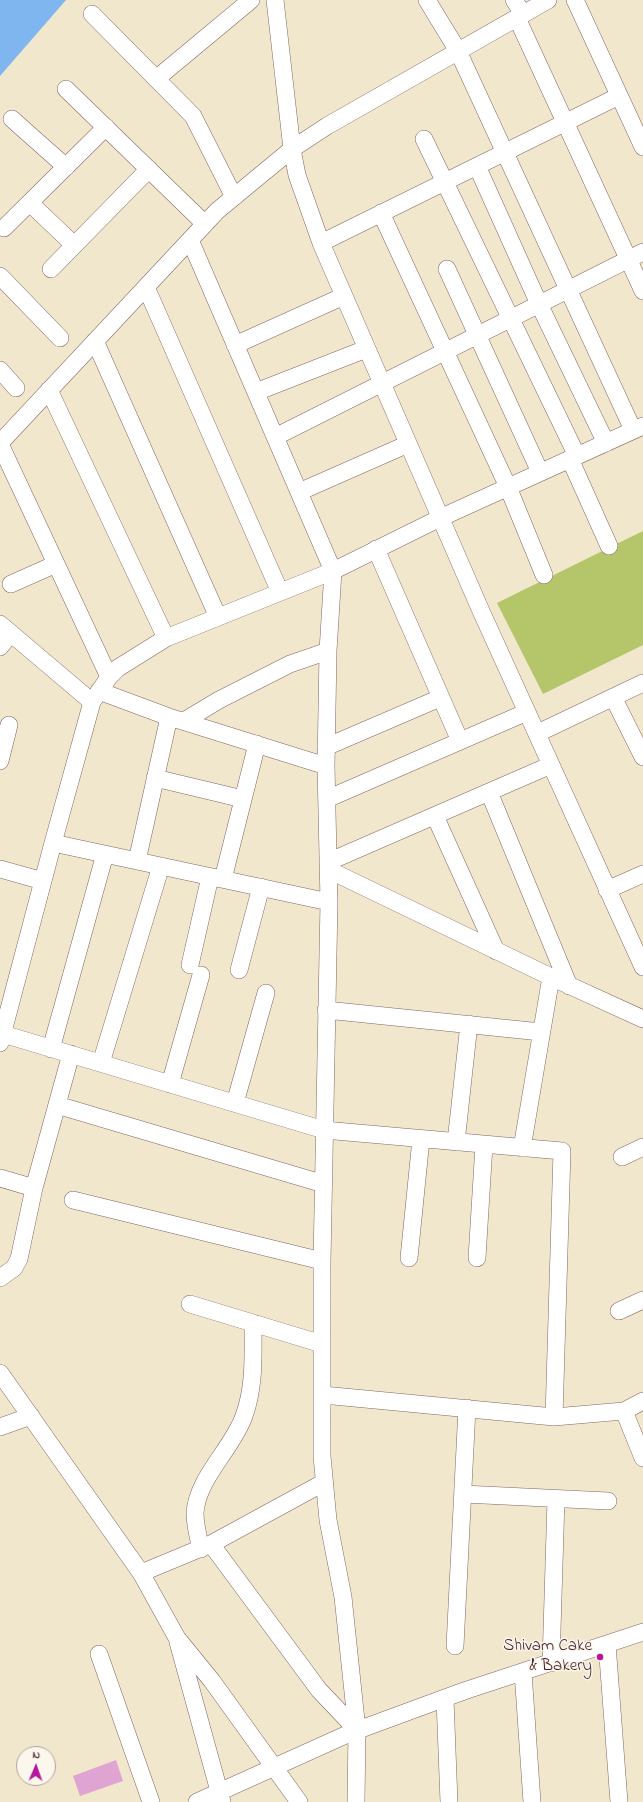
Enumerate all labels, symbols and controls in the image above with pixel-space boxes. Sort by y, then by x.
place label: Shivam Cake & Bakery [503,1637,592,1677]
marker: Shivam Cake & Bakery [595,1652,605,1662]
north arrow [16,1746,56,1786]
text: N [32,1747,40,1763]

